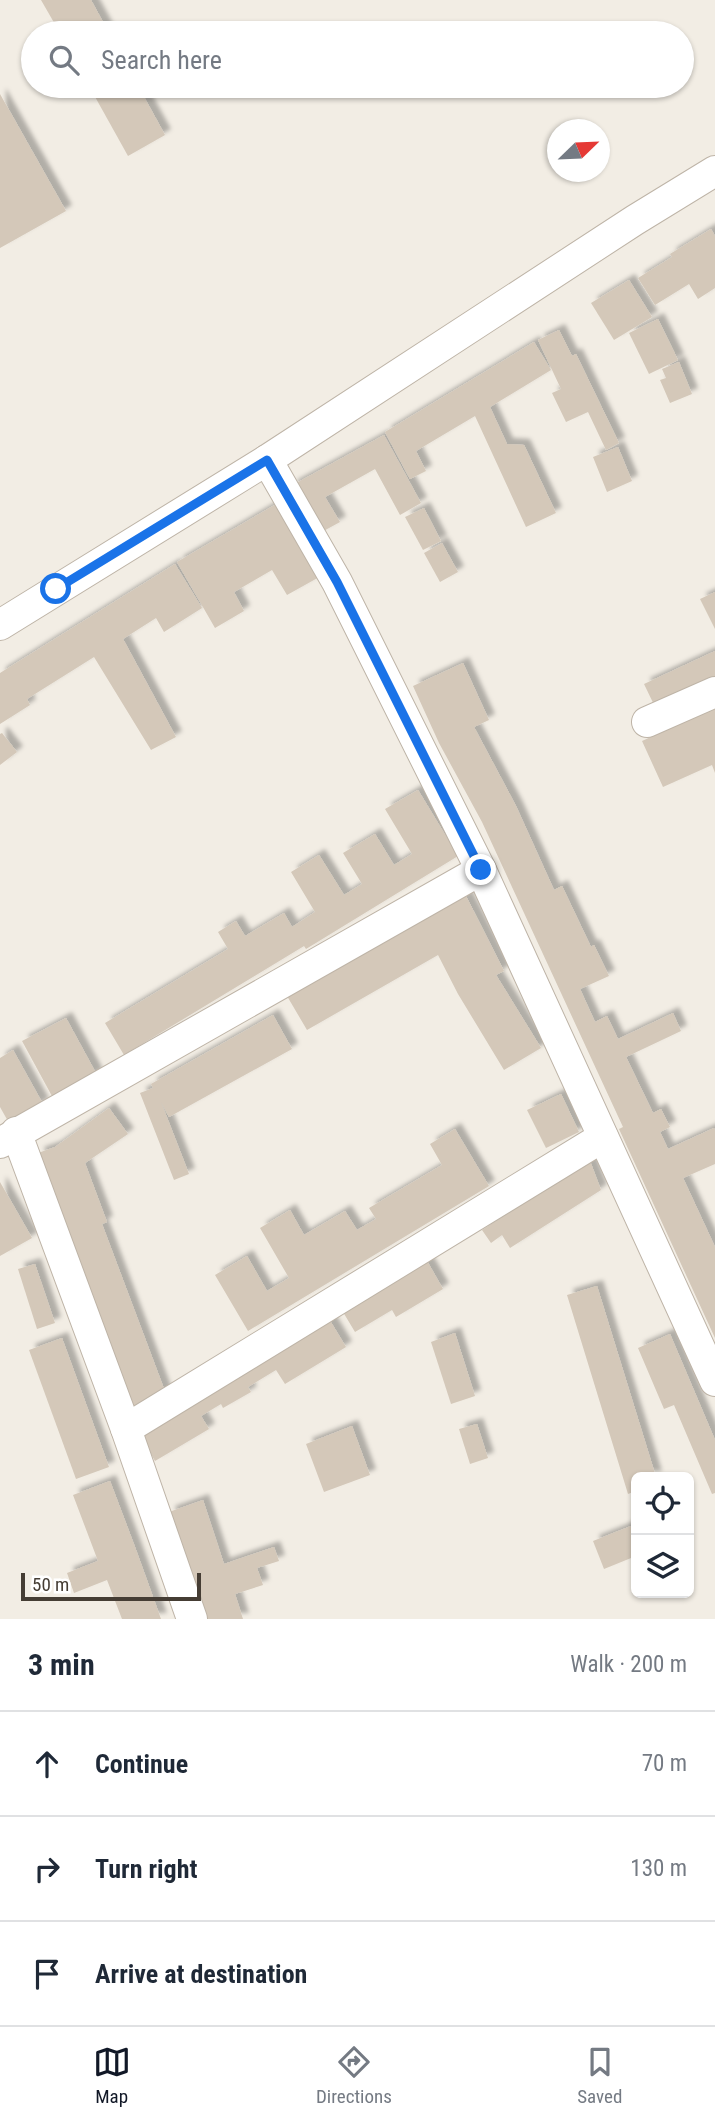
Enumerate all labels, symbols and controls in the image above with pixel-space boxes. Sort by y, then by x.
search box [21,21,694,98]
icon: search [45,41,83,79]
text: Search here [101,45,222,75]
north arrow [547,119,610,182]
route start [40,573,71,604]
route end [465,854,496,885]
map controls [631,1472,694,1598]
button: locate [631,1472,694,1535]
button: layers [631,1535,694,1598]
scale bar [21,1570,201,1602]
text: 50 m [32,1573,69,1596]
text: 3 min [28,1647,95,1682]
text: Walk · 200 m [570,1651,687,1678]
icon: ahead [28,1745,66,1783]
text: Continue [95,1749,188,1779]
text: 70 m [642,1750,687,1777]
icon: right [28,1850,66,1888]
text: Turn right [95,1854,197,1884]
text: 130 m [630,1855,687,1882]
icon: arrive [28,1955,66,1993]
text: Arrive at destination [95,1959,307,1989]
tab: Map [93,2043,131,2108]
tab: Directions [316,2043,392,2108]
tab: Saved [577,2043,622,2108]

